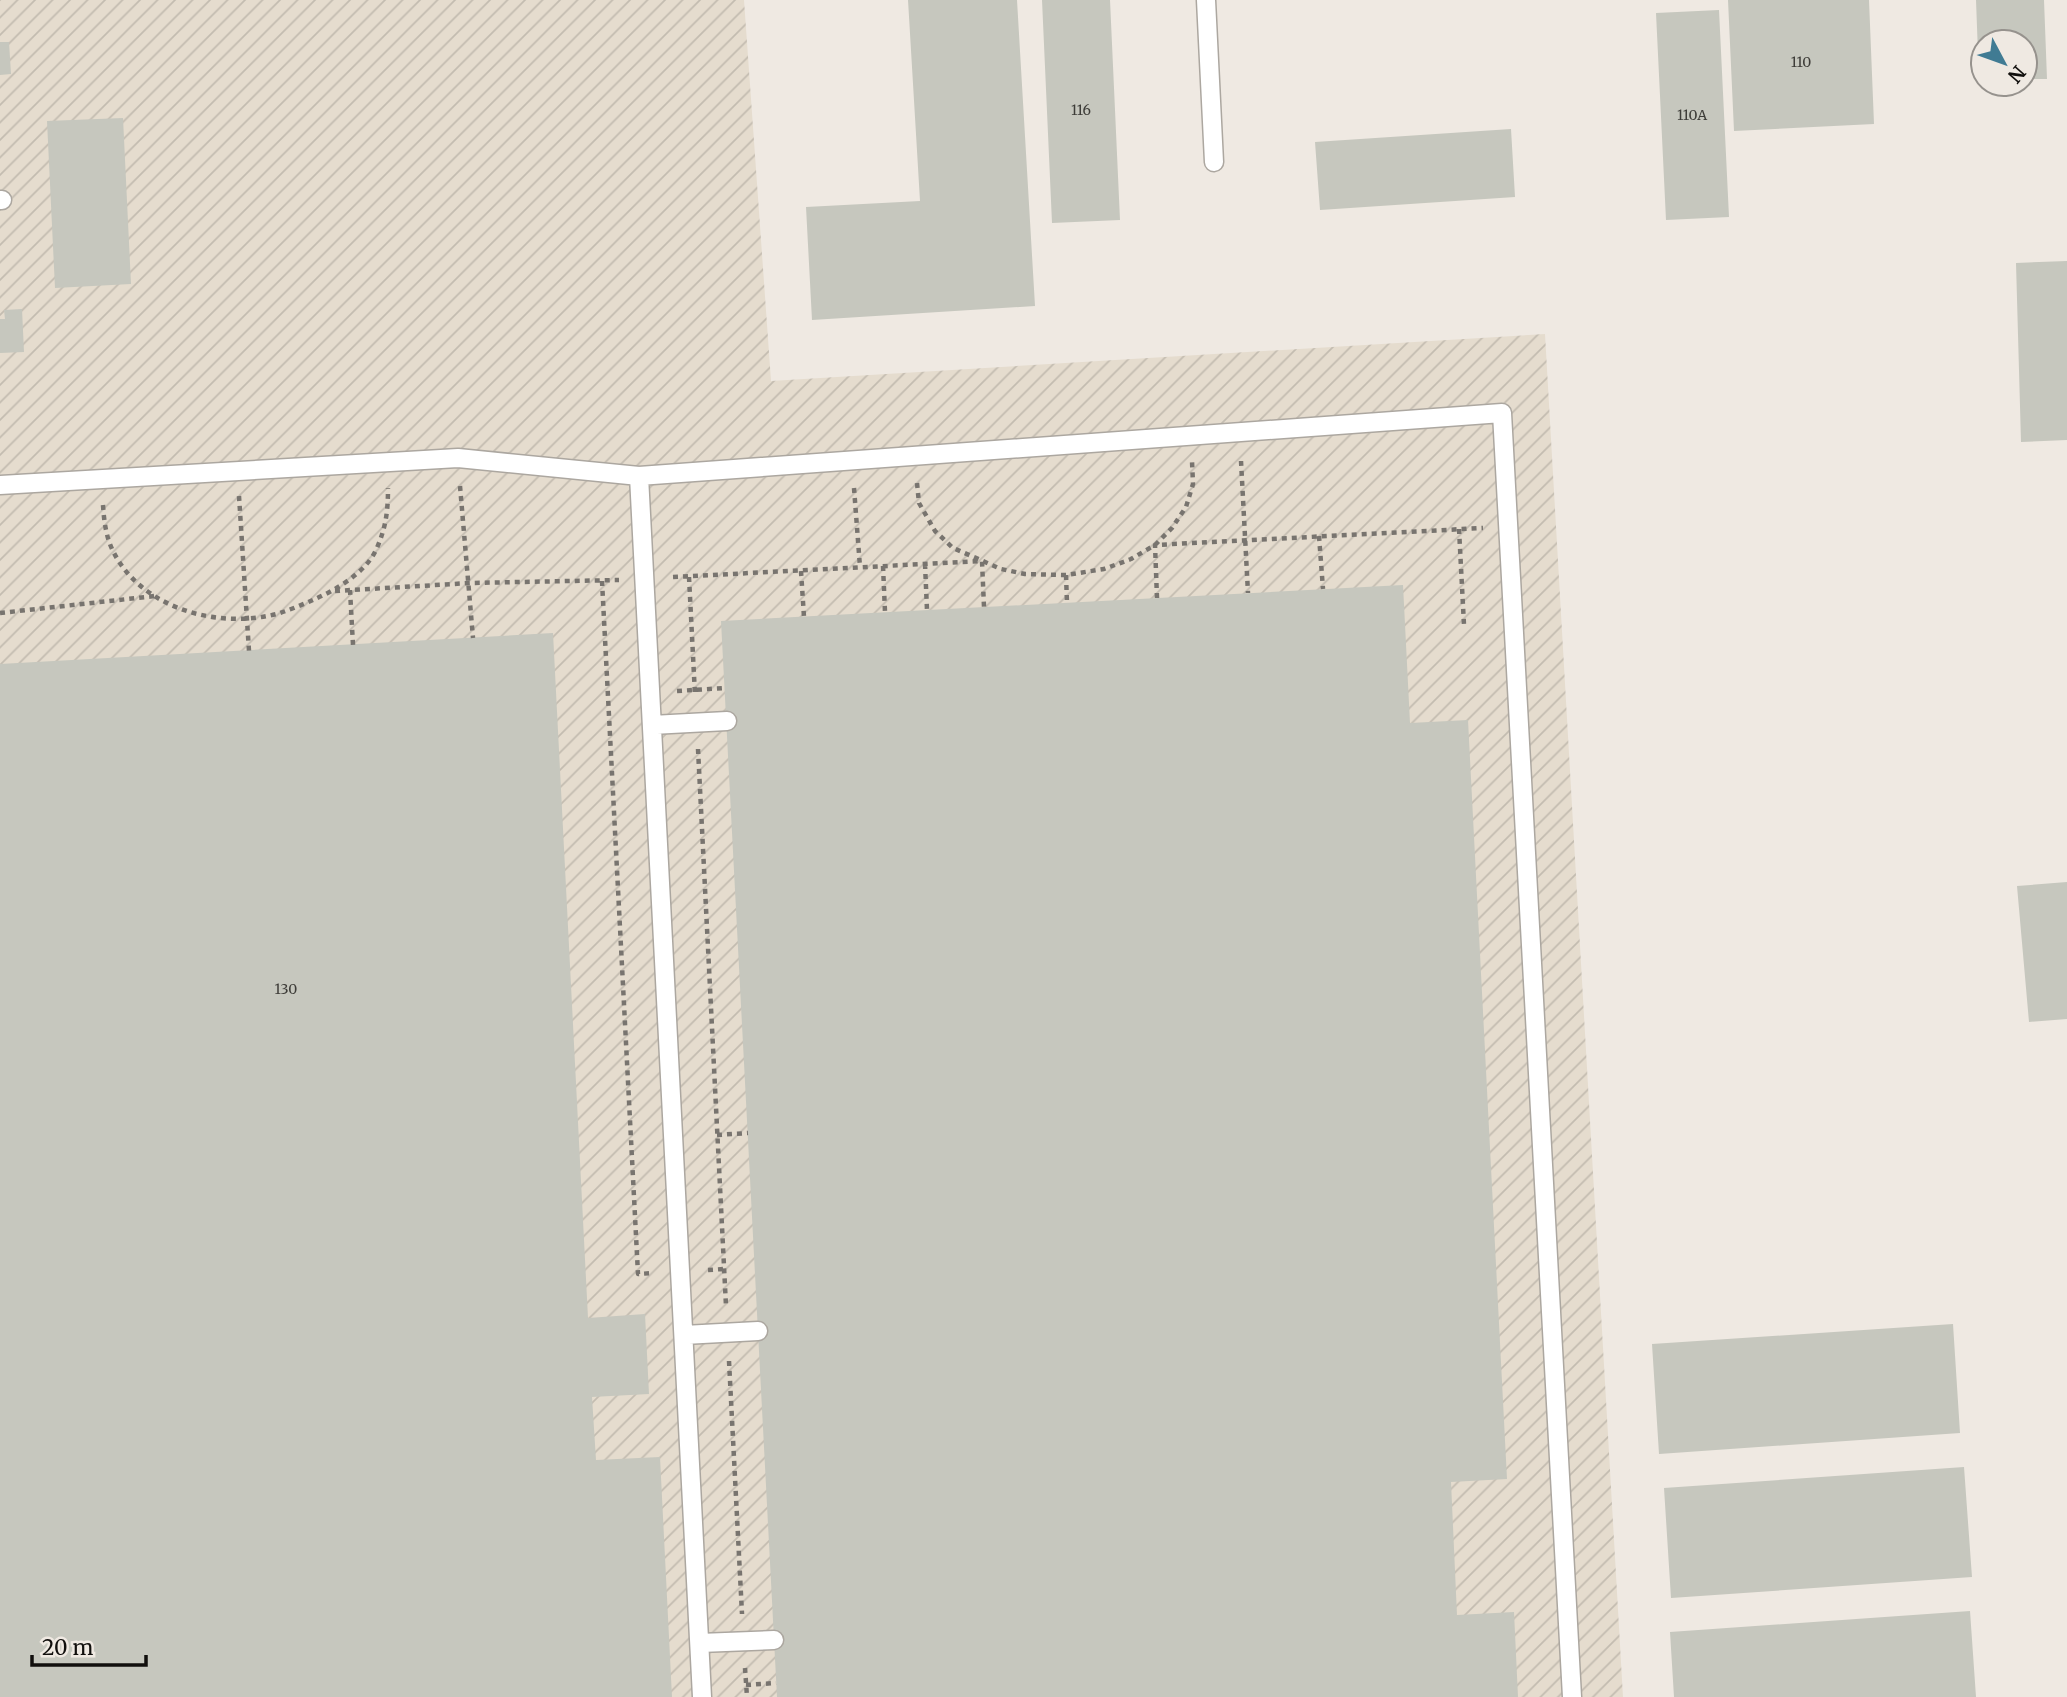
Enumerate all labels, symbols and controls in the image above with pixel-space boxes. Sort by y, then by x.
north arrow [1969,28,2039,98]
house number: 110 [1791,53,1811,71]
text: N [2003,61,2031,88]
house number: 116 [1071,101,1091,119]
house number: 110А [1677,106,1707,124]
house number: 130 [275,980,297,998]
scale bar [32,1624,145,1668]
text: 20 m [42,1634,94,1661]

